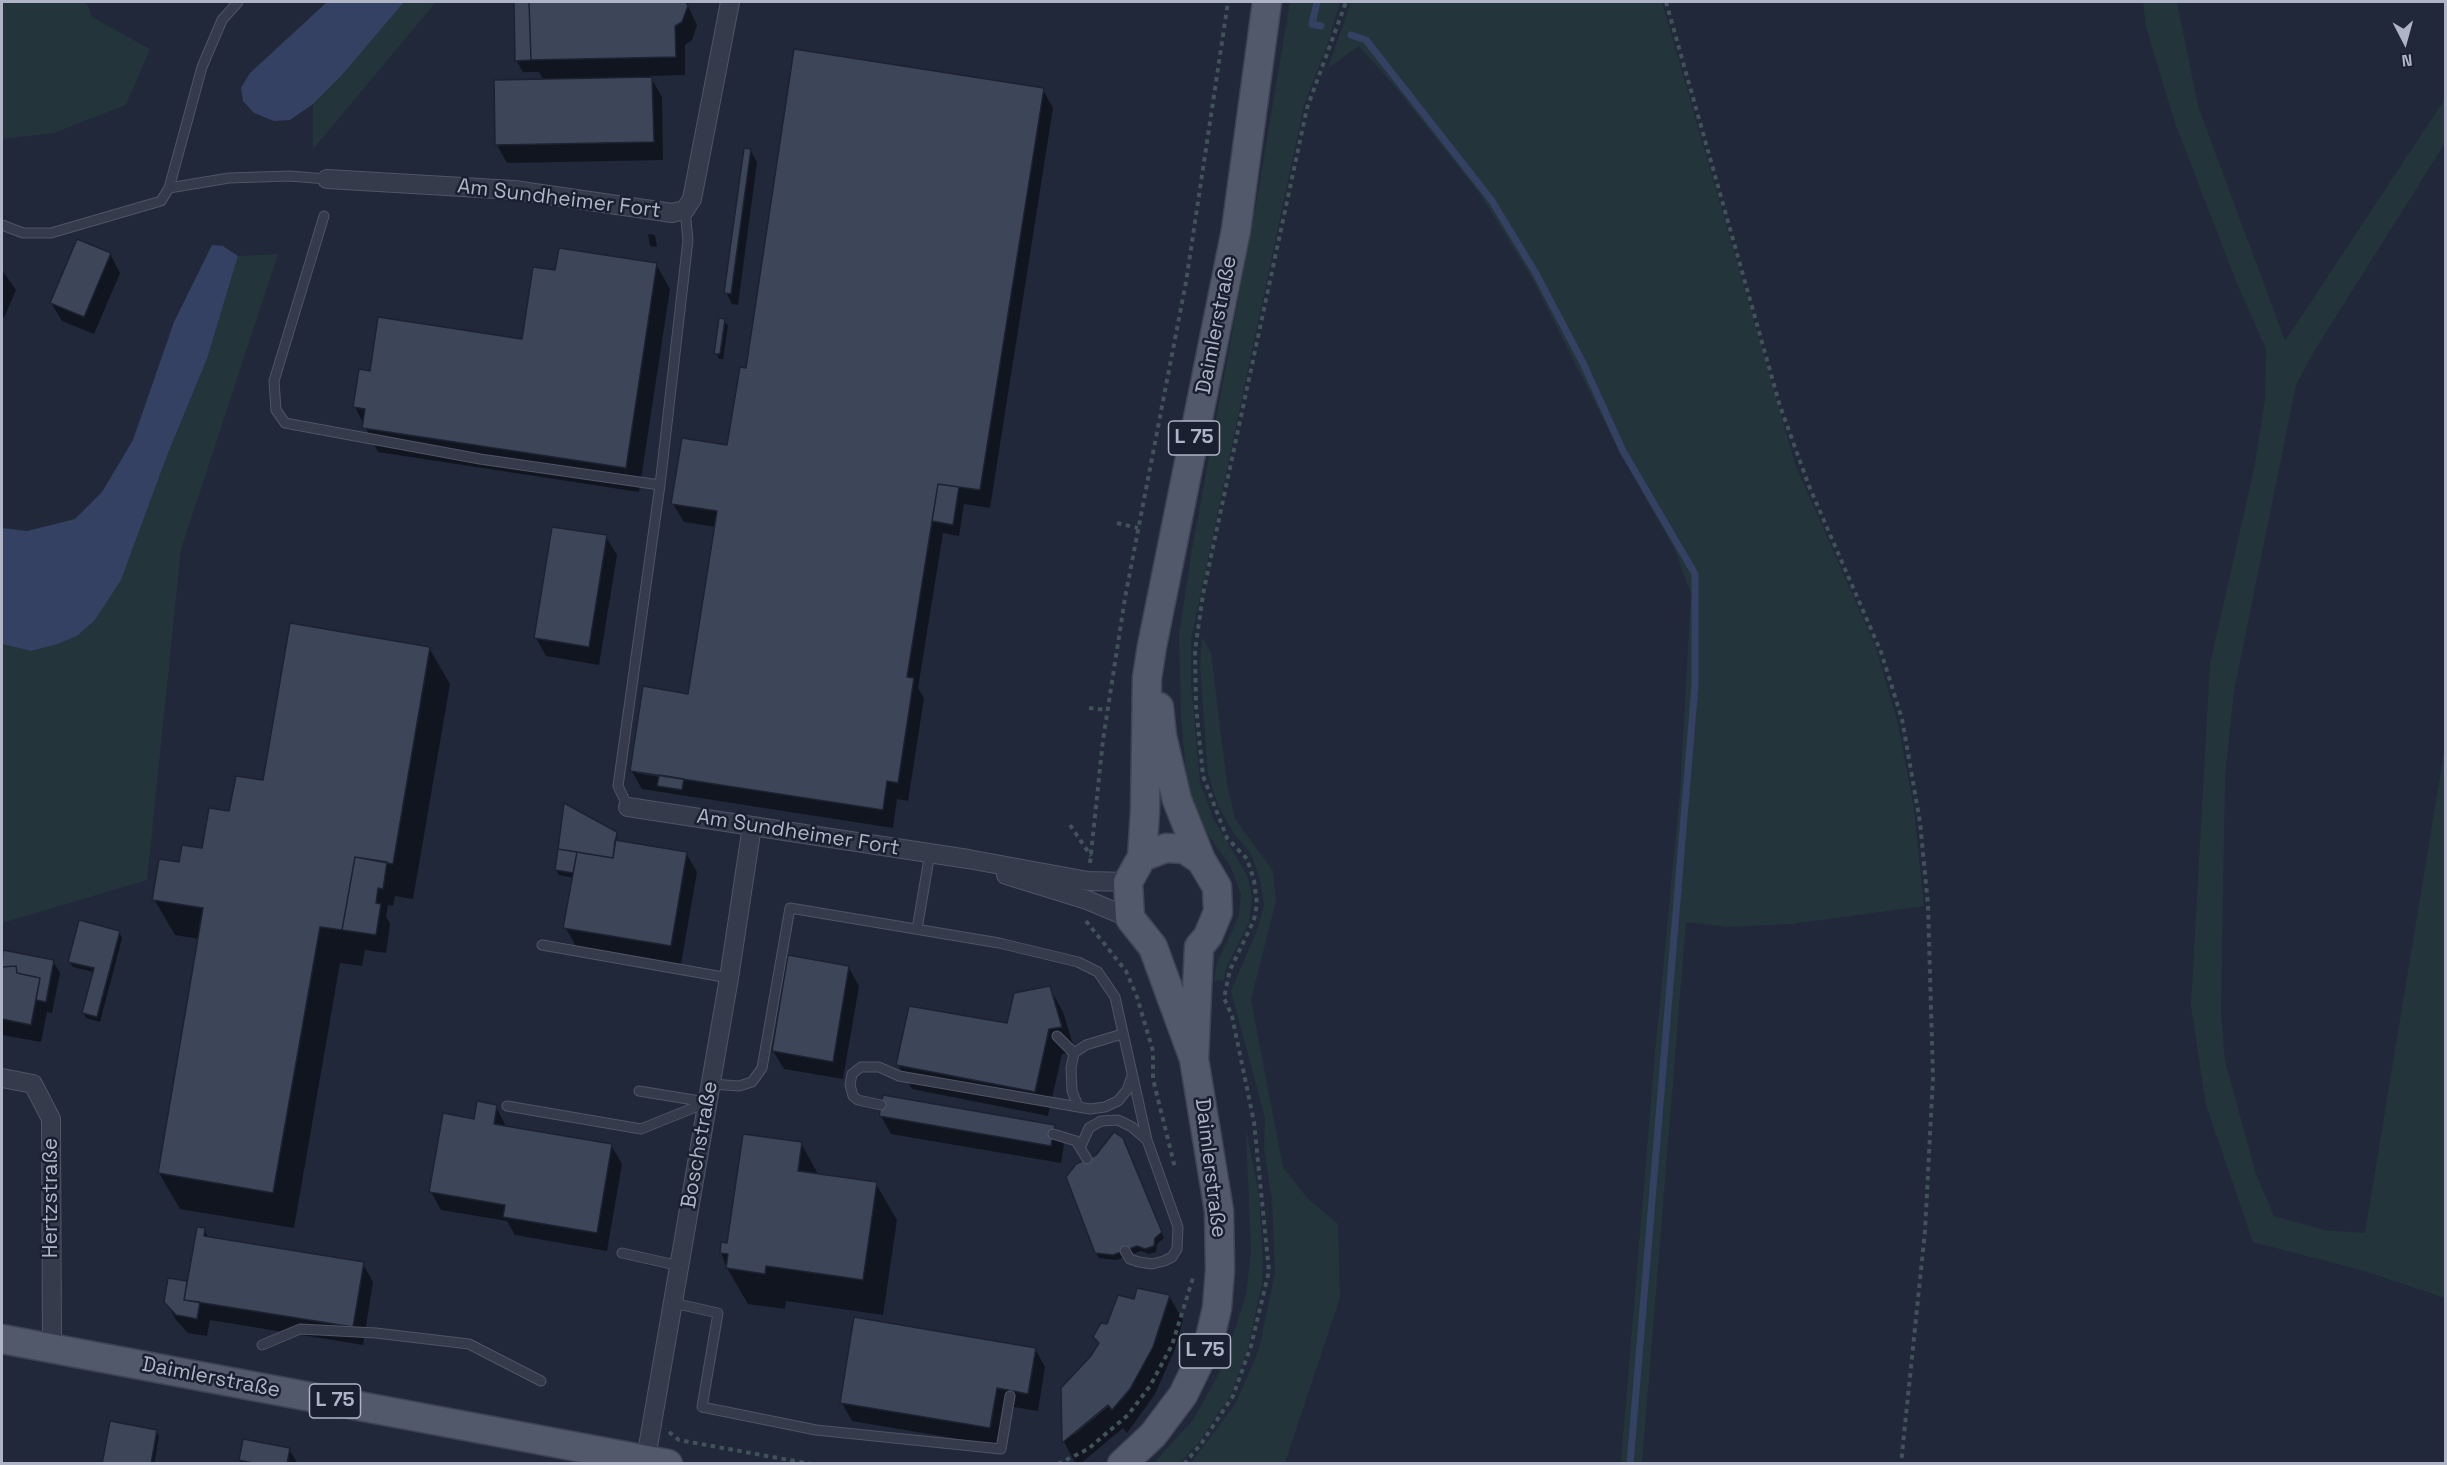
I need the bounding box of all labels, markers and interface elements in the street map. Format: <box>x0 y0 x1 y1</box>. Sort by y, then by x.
north arrow <box>2375 12 2435 72</box>
text: N <box>2401 49 2413 71</box>
street label: Am Sundheimer Fort <box>456 174 662 224</box>
street label: Daimlerstraße <box>1191 254 1243 396</box>
road number: L 75 <box>1168 421 1220 455</box>
street label: Am Sundheimer Fort <box>695 805 901 861</box>
street label: Boschstraße <box>676 1079 724 1211</box>
street label: Daimlerstraße <box>1189 1097 1231 1239</box>
street label: Hertzstraße <box>38 1138 64 1258</box>
road number: L 75 <box>1180 1334 1230 1368</box>
street label: Daimlerstraße <box>140 1352 282 1404</box>
road number: L 75 <box>310 1384 360 1418</box>

